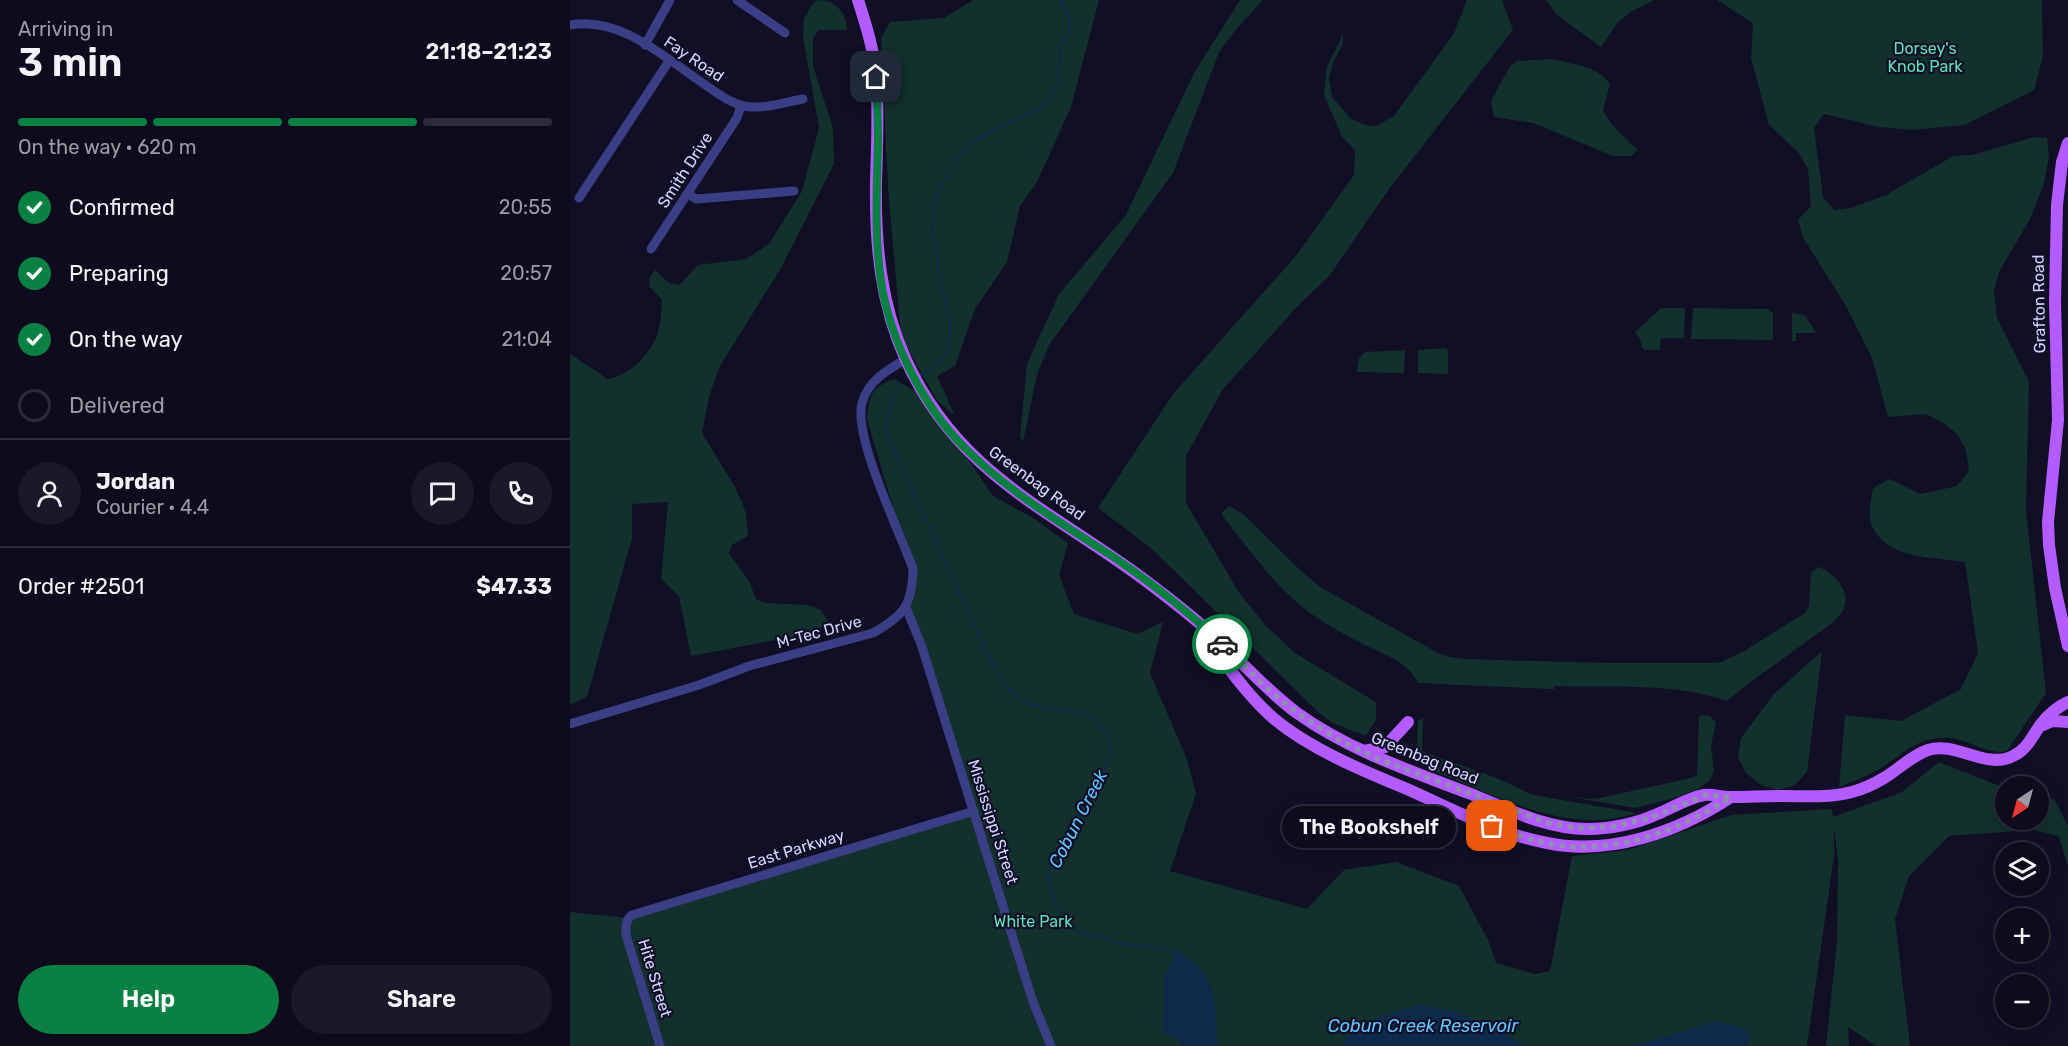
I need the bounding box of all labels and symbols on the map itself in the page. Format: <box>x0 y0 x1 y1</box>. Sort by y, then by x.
street label: Fay Road <box>661 32 727 86</box>
park label: Dorsey's Knob Park <box>1887 39 1963 76</box>
pin <box>850 51 901 102</box>
street label: Smith Drive <box>653 129 717 211</box>
street label: Grafton Road <box>2029 254 2049 354</box>
street label: Greenbag Road <box>985 442 1089 524</box>
street label: M-Tec Drive <box>774 612 864 652</box>
courier <box>1192 614 1252 674</box>
street label: Greenbag Road <box>1369 728 1481 788</box>
street label: Mississippi Street <box>964 757 1022 887</box>
water label: Cobun Creek <box>1044 766 1112 872</box>
north arrow <box>1995 776 2049 830</box>
pin <box>1466 800 1517 851</box>
callout: The Bookshelf <box>1282 805 1456 847</box>
street label: East Parkway <box>745 825 847 873</box>
park label: White Park <box>994 912 1073 931</box>
street label: Hite Street <box>634 937 676 1019</box>
water label: Cobun Creek Reservoir <box>1328 1015 1519 1037</box>

